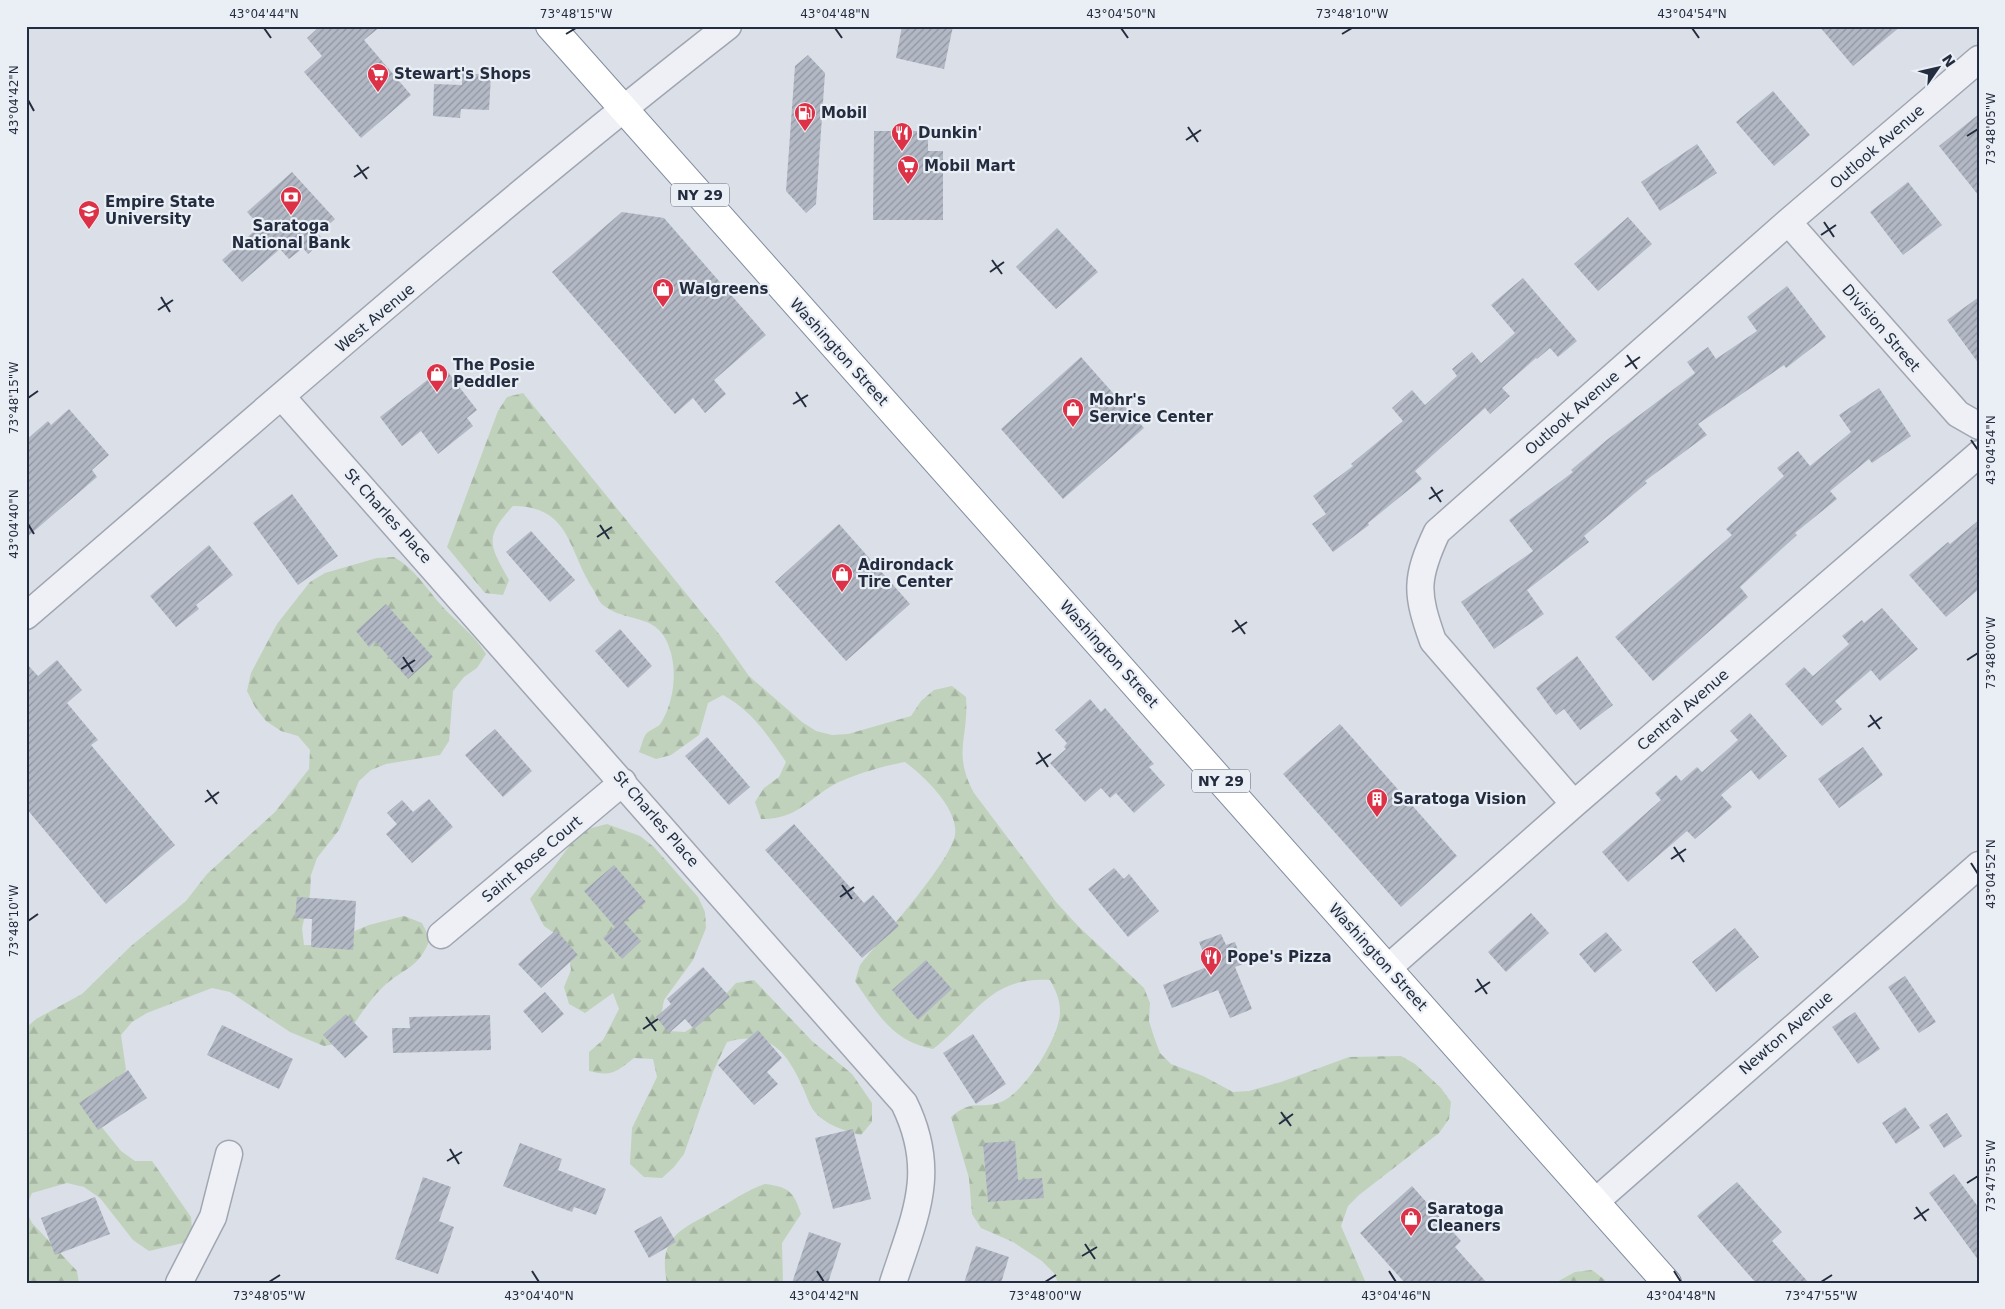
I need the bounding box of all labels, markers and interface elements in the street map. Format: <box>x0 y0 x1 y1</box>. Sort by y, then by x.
text: 43°04'44"N <box>229 7 299 21</box>
text: 73°48'15"W <box>540 7 612 21</box>
text: 43°04'48"N <box>800 7 870 21</box>
text: 43°04'50"N <box>1086 7 1156 21</box>
text: 73°48'10"W <box>1316 7 1388 21</box>
text: 43°04'54"N <box>1657 7 1727 21</box>
north arrow <box>1912 42 1962 92</box>
text: N <box>1939 51 1959 70</box>
supermarket icon: Stewart's Shops <box>366 62 390 93</box>
text: 43°04'42"N <box>7 65 21 135</box>
place label: Stewart's Shops <box>394 65 531 83</box>
text: 73°48'05"W <box>1984 93 1998 165</box>
fuel station icon: Mobil <box>793 101 817 132</box>
street label: Outlook Avenue <box>1826 101 1928 193</box>
place label: Mobil <box>821 104 867 122</box>
restaurant icon: Dunkin' <box>890 121 914 152</box>
place label: Dunkin' <box>918 124 982 142</box>
supermarket icon: Mobil Mart <box>896 154 920 185</box>
place label: Mobil Mart <box>924 157 1015 175</box>
road number: NY 29 <box>671 184 729 206</box>
bank icon: Saratoga National Bank <box>279 185 303 216</box>
place label: Empire State University <box>105 193 215 228</box>
school or university icon: Empire State University <box>77 199 101 230</box>
place label: Saratoga National Bank <box>232 217 351 252</box>
shop icon: Walgreens <box>651 277 675 308</box>
street label: West Avenue <box>332 280 418 356</box>
place label: Walgreens <box>679 280 768 298</box>
street label: Division Street <box>1838 281 1924 375</box>
street label: Washington Street <box>786 295 892 410</box>
place label: The Posie Peddler <box>453 356 535 391</box>
text: 73°48'15"W <box>7 362 21 434</box>
shop icon: The Posie Peddler <box>425 362 449 393</box>
street label: Outlook Avenue <box>1521 367 1623 459</box>
place label: Mohr's Service Center <box>1089 391 1214 426</box>
shop icon: Mohr's Service Center <box>1061 397 1085 428</box>
text: 43°04'54"N <box>1984 415 1998 485</box>
street label: St Charles Place <box>341 465 435 567</box>
text: 43°04'40"N <box>7 489 21 559</box>
place label: Adirondack Tire Center <box>858 556 955 591</box>
shop icon: Adirondack Tire Center <box>830 562 854 593</box>
street label: Washington Street <box>1056 597 1162 712</box>
text: 73°48'00"W <box>1984 617 1998 689</box>
street label: Central Avenue <box>1634 665 1732 755</box>
street label: St Charles Place <box>609 767 703 871</box>
road number: NY 29 <box>1192 769 1250 792</box>
building icon: Saratoga Vision <box>1365 787 1389 818</box>
place label: Saratoga Vision <box>1393 790 1527 808</box>
street label: Saint Rose Court <box>478 812 586 906</box>
text: 43°04'52"N <box>1984 839 1998 909</box>
text: 73°48'10"W <box>7 885 21 957</box>
street label: Washington Street <box>1325 900 1431 1015</box>
restaurant icon: Pope's Pizza <box>1199 945 1223 976</box>
place label: Pope's Pizza <box>1227 948 1332 966</box>
street label: Newton Avenue <box>1736 988 1836 1078</box>
text: 73°47'55"W <box>1984 1140 1998 1212</box>
place label: Saratoga Cleaners <box>1427 1200 1504 1235</box>
shop icon: Saratoga Cleaners <box>1399 1206 1423 1237</box>
text: 73°48'05"W <box>233 1289 305 1303</box>
text: 43°04'40"N <box>504 1289 574 1303</box>
text: 43°04'42"N <box>789 1289 859 1303</box>
text: 73°48'00"W <box>1009 1289 1081 1303</box>
text: 43°04'46"N <box>1361 1289 1431 1303</box>
text: 43°04'48"N <box>1646 1289 1716 1303</box>
text: 73°47'55"W <box>1785 1289 1857 1303</box>

